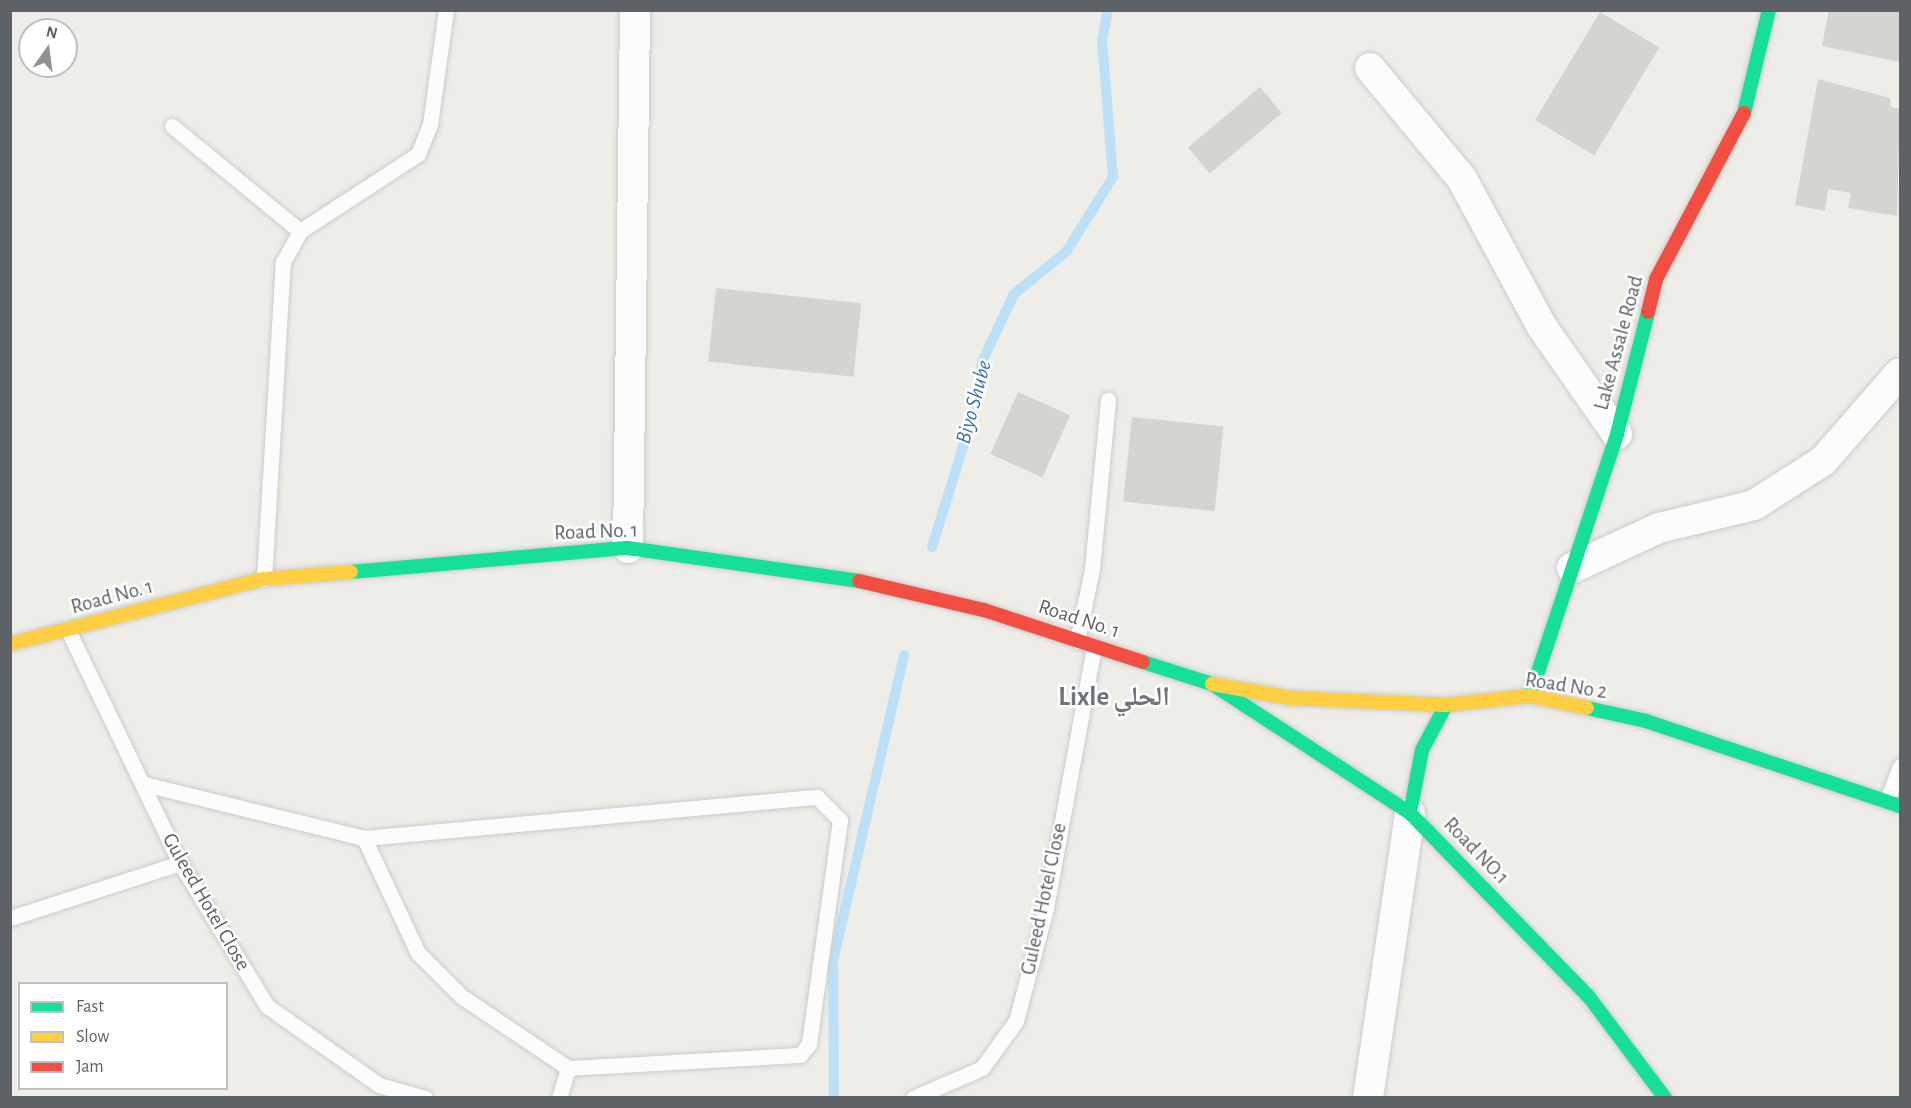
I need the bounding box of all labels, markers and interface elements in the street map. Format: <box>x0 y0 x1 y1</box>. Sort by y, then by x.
north arrow <box>18 18 78 78</box>
text: N <box>45 23 59 42</box>
street label: Lake Assale Road <box>1589 273 1649 413</box>
water label: Biyo Shube <box>950 357 998 447</box>
street label: Road No. 1 <box>554 518 638 546</box>
street label: Road No. 1 <box>68 574 156 620</box>
street label: Road No. 1 <box>1035 594 1123 644</box>
street label: Road No 2 <box>1523 667 1609 705</box>
district label: Lixle الحلي <box>1058 681 1170 713</box>
street label: Road NO.1 <box>1438 812 1514 890</box>
street label: Guleed Hotel Close <box>1016 821 1072 977</box>
street label: Guleed Hotel Close <box>156 829 256 975</box>
legend <box>18 982 228 1090</box>
text: Fast <box>76 998 104 1016</box>
text: Slow <box>76 1028 109 1046</box>
text: Jam <box>76 1058 104 1076</box>

